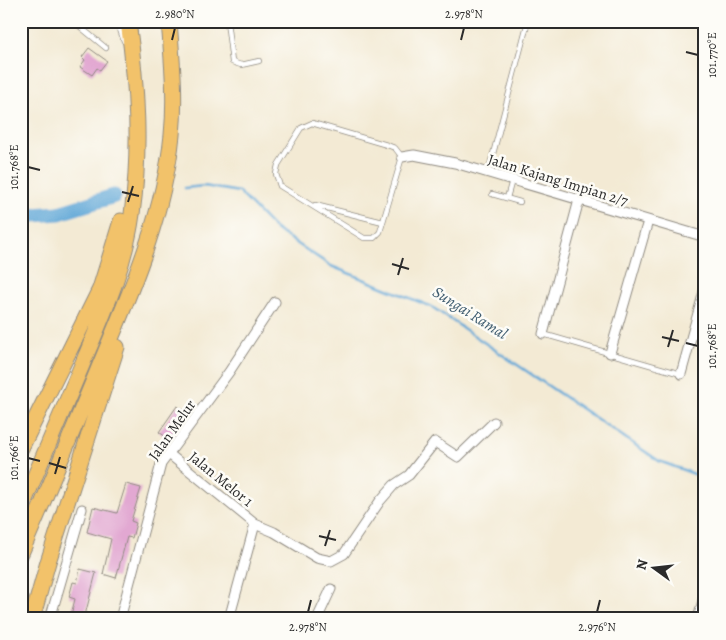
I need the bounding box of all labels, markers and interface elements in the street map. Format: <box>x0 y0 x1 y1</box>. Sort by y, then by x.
text: 2.980°N <box>155 6 195 22</box>
text: 2.978°N <box>445 6 483 22</box>
text: 101.770°E <box>704 32 720 78</box>
text: 101.768°E <box>6 144 22 190</box>
street label: Jalan Kajang Impian 2/7 <box>486 149 631 211</box>
water label: Sungai Ramal <box>428 281 512 345</box>
text: 101.768°E <box>704 323 720 369</box>
street label: Jalan Melur <box>144 395 200 464</box>
text: 101.766°E <box>6 435 22 481</box>
street label: Jalan Melor 1 <box>185 447 257 511</box>
north arrow <box>628 542 678 592</box>
text: N <box>631 557 652 572</box>
text: 2.978°N <box>289 619 327 635</box>
text: 2.976°N <box>578 619 616 635</box>

